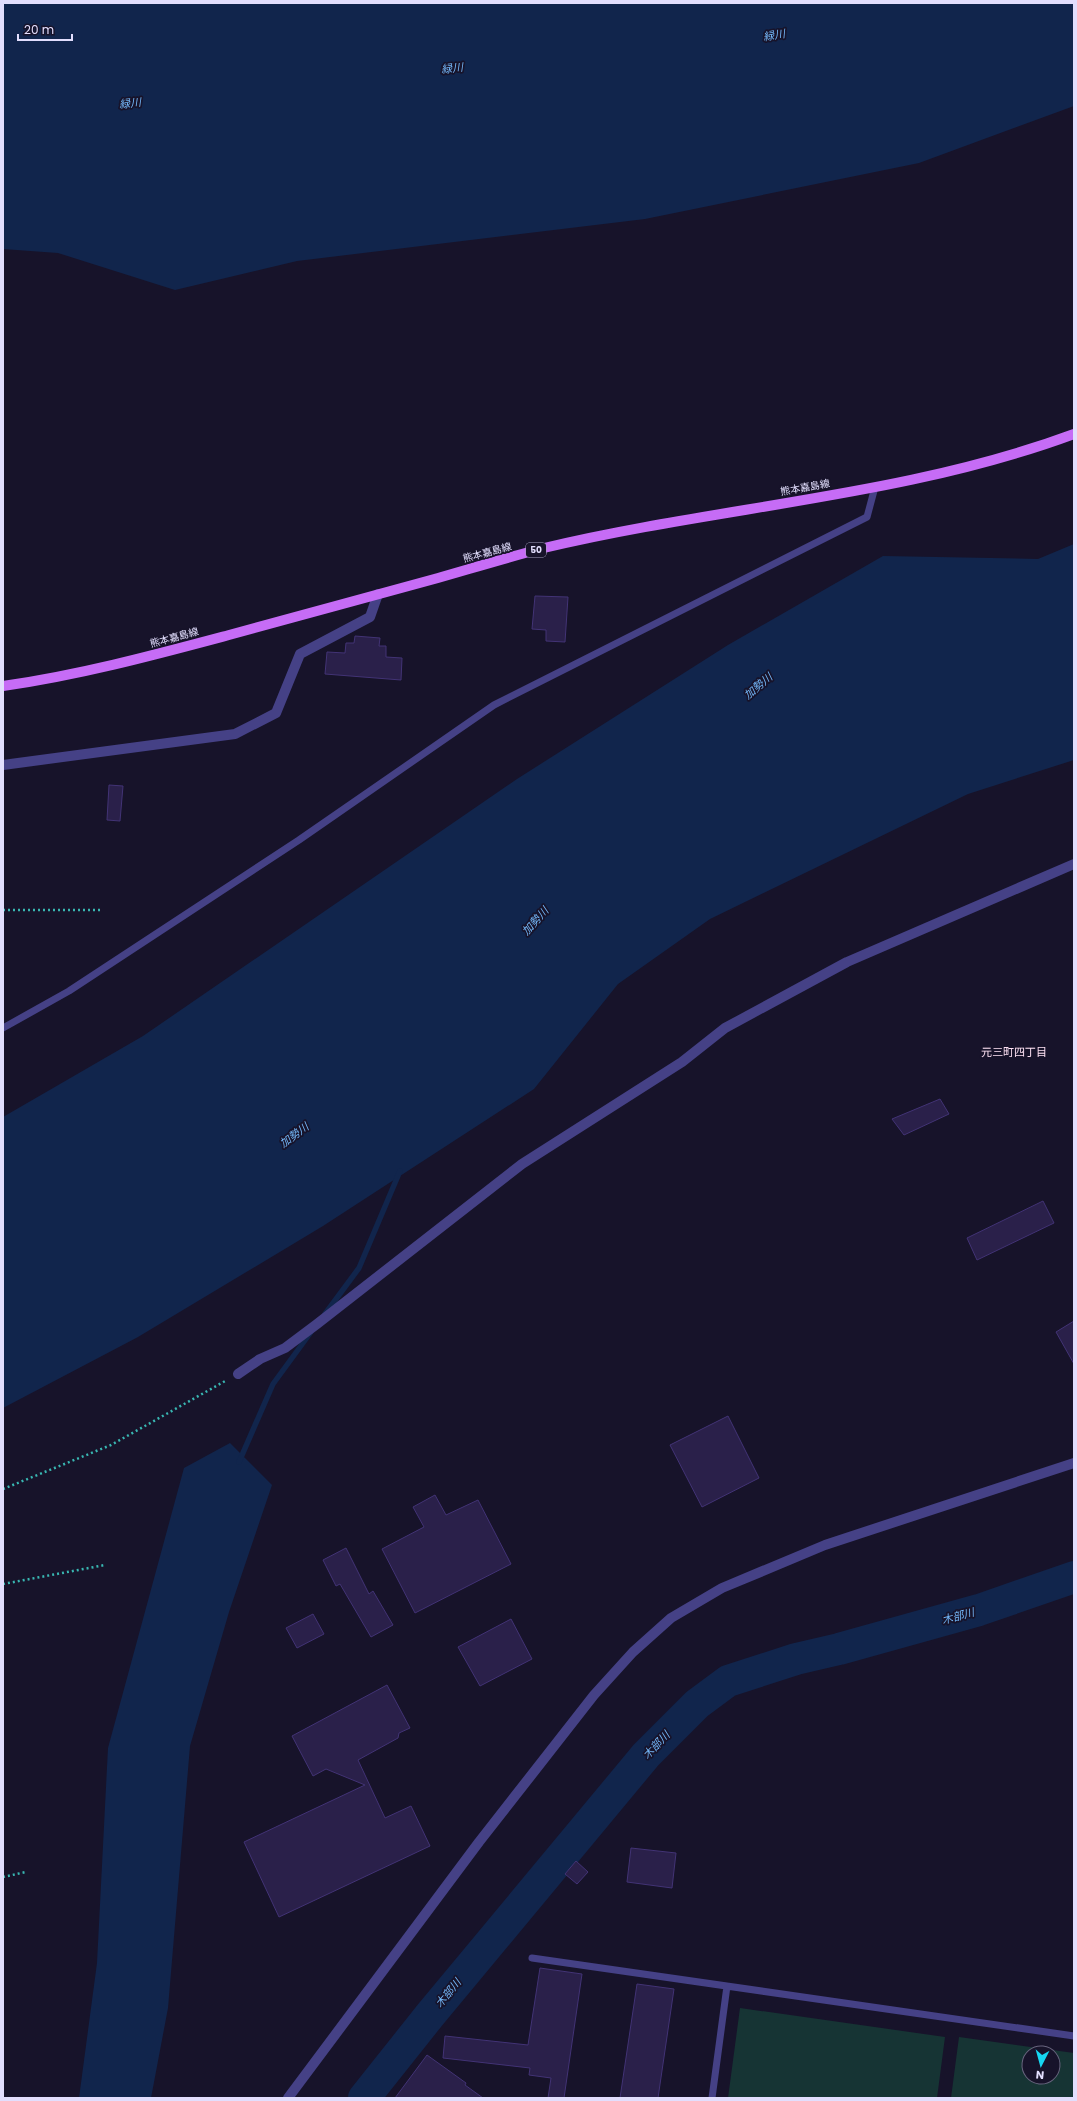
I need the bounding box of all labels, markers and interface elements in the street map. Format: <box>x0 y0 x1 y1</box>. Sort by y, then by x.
scale bar <box>18 16 72 42</box>
text: 20 m <box>24 21 54 38</box>
water label: 緑川 <box>762 25 787 45</box>
water label: 緑川 <box>440 59 465 77</box>
water label: 緑川 <box>118 94 143 112</box>
street label: 熊本嘉島線 <box>779 476 831 499</box>
street label: 熊本嘉島線 <box>461 539 513 566</box>
road number: 50 <box>526 543 546 557</box>
street label: 熊本嘉島線 <box>148 624 200 651</box>
water label: 加勢川 <box>740 669 777 703</box>
water label: 加勢川 <box>518 903 553 939</box>
district label: 元三町四丁目 <box>981 1044 1047 1060</box>
water label: 加勢川 <box>276 1118 313 1151</box>
water label: 木部川 <box>940 1604 977 1628</box>
water label: 木部川 <box>639 1727 674 1762</box>
water label: 木部川 <box>431 1974 465 2011</box>
north arrow <box>1021 2045 1061 2085</box>
text: N <box>1035 2067 1045 2083</box>

